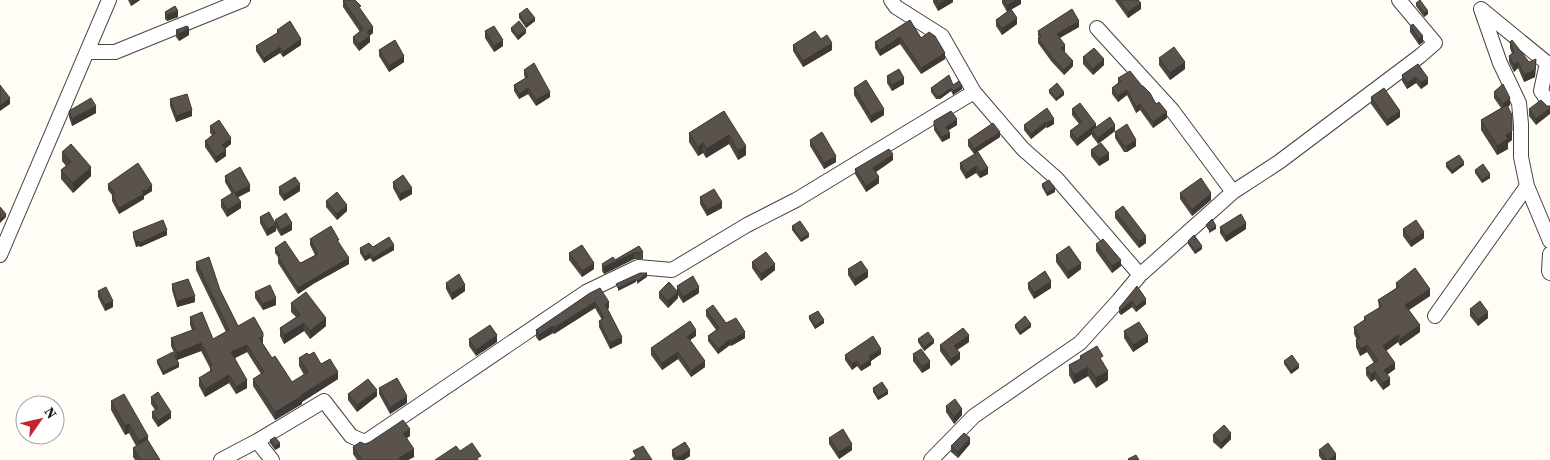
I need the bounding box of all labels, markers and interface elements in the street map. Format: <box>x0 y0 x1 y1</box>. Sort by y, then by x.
north arrow <box>15 395 65 445</box>
text: N <box>40 403 62 423</box>

